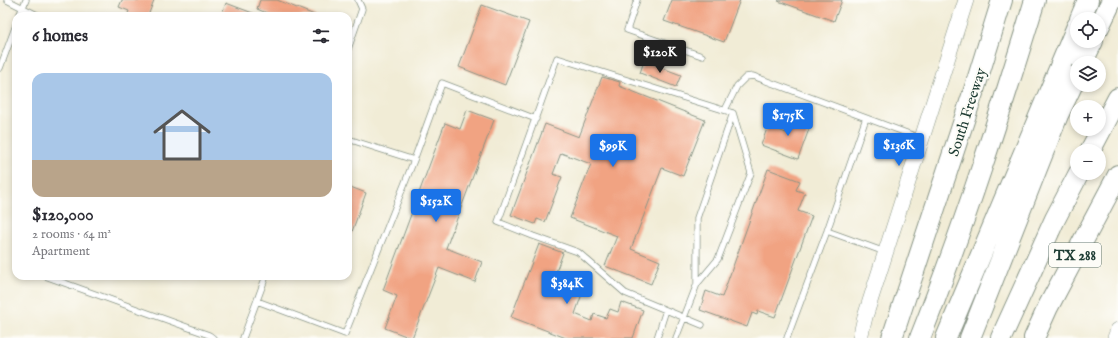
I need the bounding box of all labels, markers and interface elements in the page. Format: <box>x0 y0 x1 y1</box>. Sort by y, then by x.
map controls <box>1070 12 1106 180</box>
button: locate <box>1070 12 1106 48</box>
icon: filters <box>310 25 332 47</box>
text: 6 homes <box>32 26 88 47</box>
pin: $120K <box>632 40 688 74</box>
text: $120K <box>643 44 677 61</box>
button: layers <box>1070 56 1106 92</box>
street label: South Freeway <box>944 65 991 159</box>
icon: home <box>146 99 218 171</box>
button: + <box>1070 100 1106 136</box>
pin: $175K <box>760 103 816 137</box>
text: $175K <box>772 107 804 124</box>
pin: $136K <box>871 133 927 167</box>
pin: $99K <box>589 134 637 168</box>
text: $136K <box>883 137 915 154</box>
text: $99K <box>599 138 627 155</box>
button: − <box>1070 144 1106 180</box>
pin: $152K <box>408 189 464 223</box>
text: $152K <box>420 193 452 210</box>
text: $120,000 <box>32 205 94 226</box>
text: 2 rooms · 64 m² <box>32 226 111 243</box>
text: Apartment <box>32 243 90 260</box>
road number: TX 288 <box>1049 243 1101 267</box>
pin: $384K <box>539 271 595 305</box>
text: $384K <box>551 275 583 292</box>

